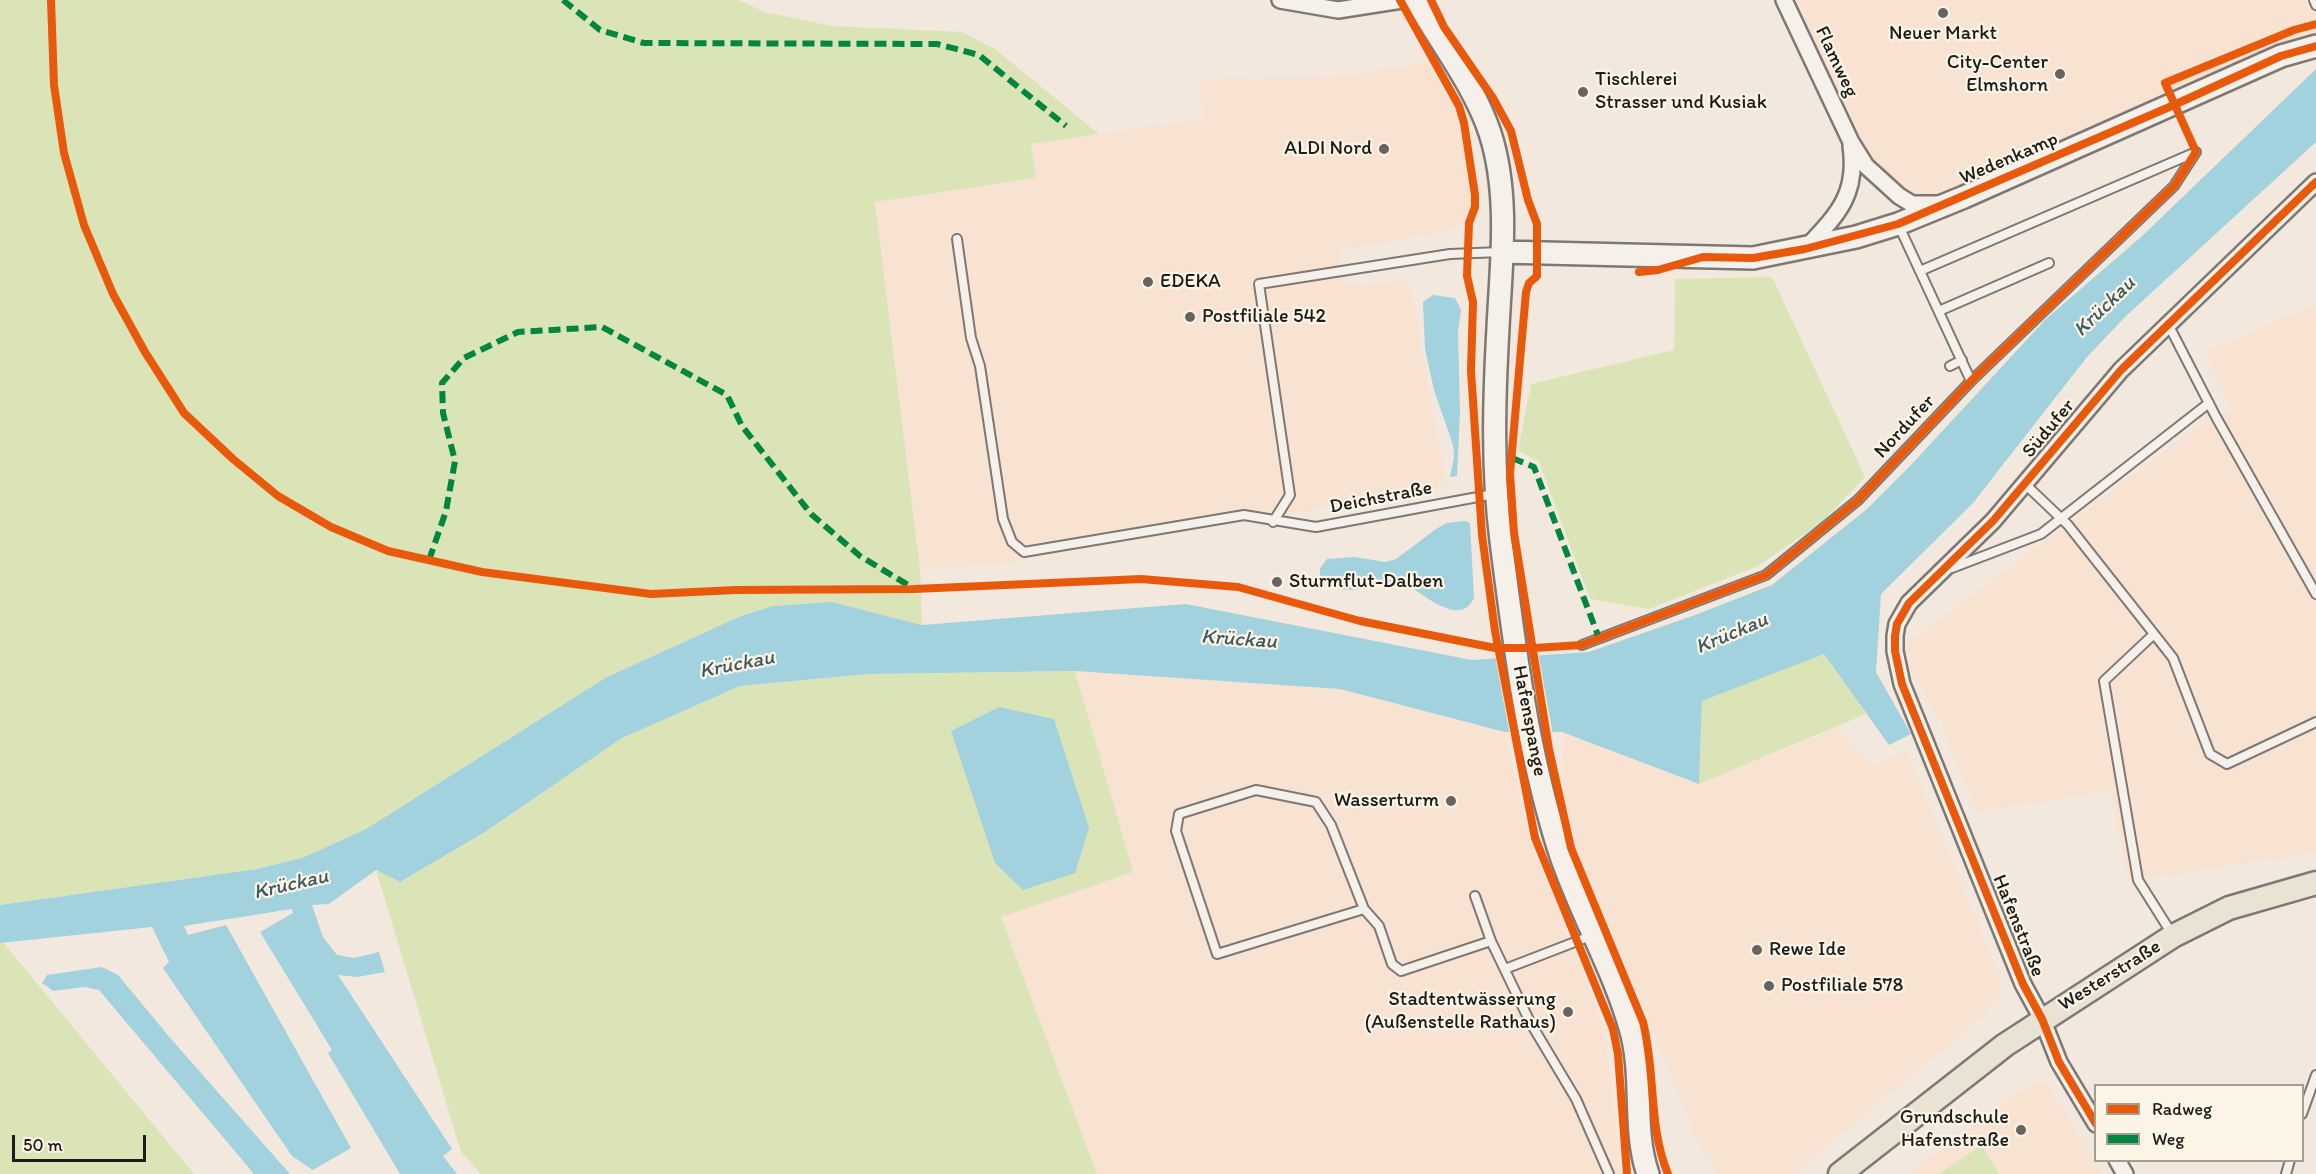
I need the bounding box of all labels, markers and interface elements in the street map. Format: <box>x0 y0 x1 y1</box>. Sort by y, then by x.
marker: Neuer Markt <box>1936 6 1950 20</box>
place label: Neuer Markt <box>1889 22 1997 46</box>
street label: Flamweg <box>1809 23 1863 101</box>
place label: City-Center Elmshorn <box>1947 51 2048 98</box>
marker: City-Center Elmshorn <box>2053 67 2067 81</box>
place label: Tischlerei Strasser und Kusiak <box>1595 68 1767 115</box>
marker: Tischlerei Strasser und Kusiak <box>1576 85 1590 99</box>
street label: Wedenkamp <box>1956 128 2062 190</box>
place label: ALDI Nord <box>1284 137 1372 161</box>
marker: ALDI Nord <box>1377 142 1391 156</box>
place label: EDEKA <box>1160 270 1221 294</box>
water label: Krückau <box>2069 272 2141 342</box>
marker: EDEKA <box>1141 275 1155 289</box>
place label: Postfiliale 542 <box>1202 305 1326 329</box>
marker: Postfiliale 542 <box>1183 310 1197 324</box>
street label: Nordufer <box>1869 390 1941 464</box>
street label: Südufer <box>2018 395 2080 463</box>
street label: Deichstraße <box>1328 476 1434 520</box>
place label: Sturmflut-Dalben <box>1289 570 1443 594</box>
marker: Sturmflut-Dalben <box>1270 575 1284 589</box>
water label: Krückau <box>1692 608 1772 660</box>
water label: Krückau <box>1200 625 1278 655</box>
water label: Krückau <box>697 645 777 685</box>
street label: Hafenspange <box>1507 664 1551 778</box>
place label: Wasserturm <box>1334 789 1439 813</box>
marker: Wasserturm <box>1444 794 1458 808</box>
water label: Krückau <box>251 864 331 906</box>
street label: Hafenstraße <box>1987 871 2049 981</box>
street label: Westerstraße <box>2054 935 2166 1017</box>
place label: Rewe Ide <box>1769 938 1846 962</box>
marker: Rewe Ide <box>1750 943 1764 957</box>
place label: Postfiliale 578 <box>1781 974 1903 998</box>
marker: Postfiliale 578 <box>1762 979 1776 993</box>
place label: Stadtentwässerung (Außenstelle Rathaus) <box>1365 988 1556 1035</box>
marker: Stadtentwässerung (Außenstelle Rathaus) <box>1561 1005 1575 1019</box>
legend <box>2094 1084 2304 1162</box>
text: Radweg <box>2152 1098 2212 1120</box>
place label: Grundschule Hafenstraße <box>1900 1106 2009 1153</box>
scale bar <box>15 1123 148 1161</box>
marker: Grundschule Hafenstraße <box>2014 1123 2028 1137</box>
text: Weg <box>2152 1128 2185 1150</box>
text: 50 m <box>23 1134 63 1156</box>

